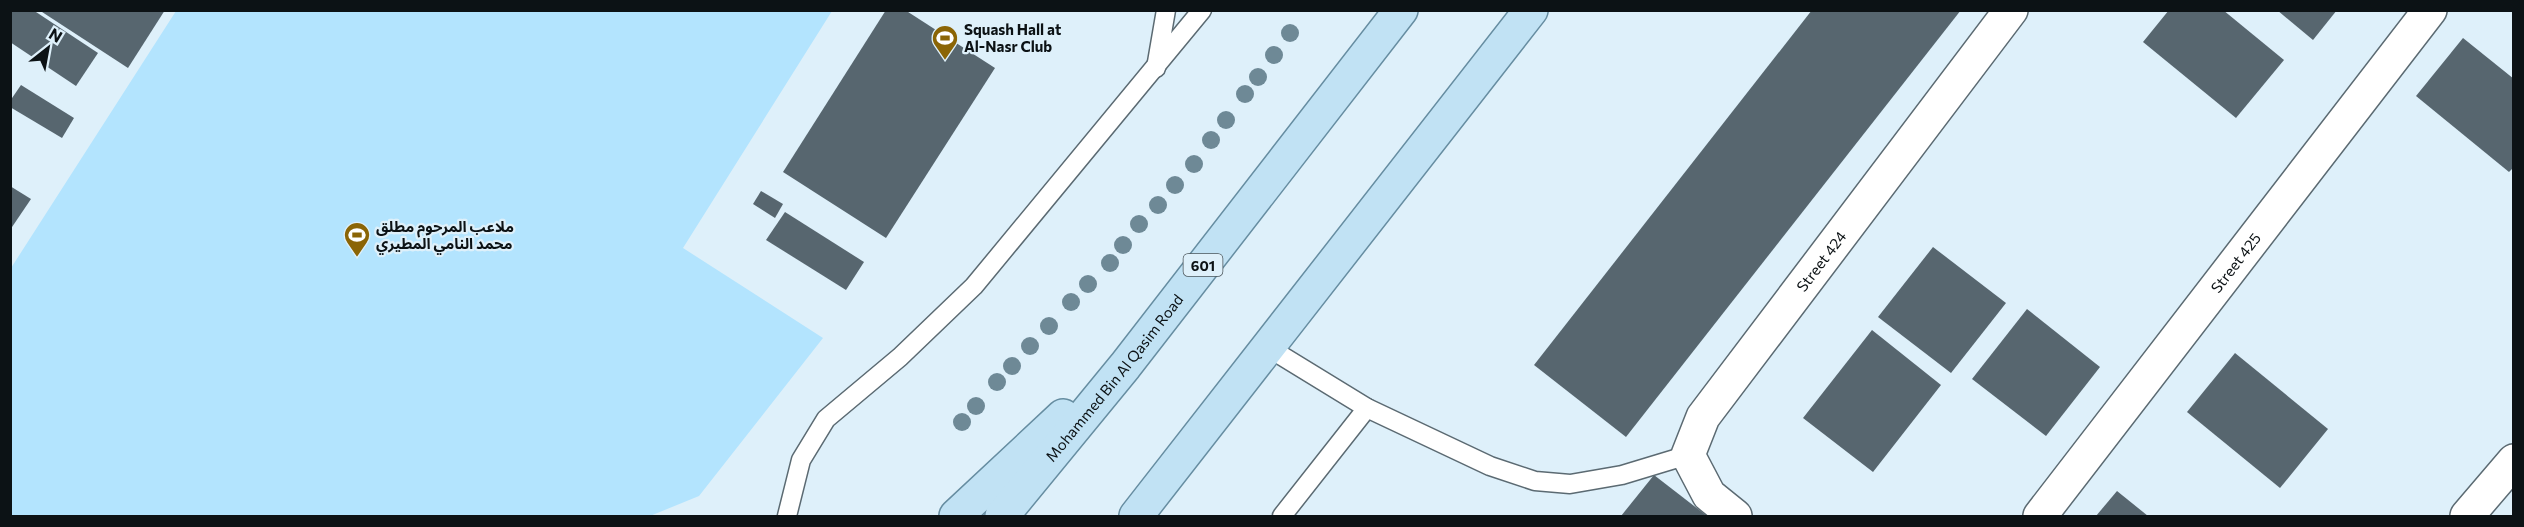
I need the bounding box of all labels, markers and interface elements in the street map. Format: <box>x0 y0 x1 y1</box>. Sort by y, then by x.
north arrow <box>18 18 78 78</box>
place label: Squash Hall at Al-Nasr Club <box>964 20 1061 55</box>
text: N <box>46 23 66 46</box>
sports icon: Squash Hall at Al-Nasr Club <box>930 23 960 61</box>
place label: ملاعب المرحوم مطلق محمد النامي المطيري <box>376 217 514 255</box>
sports icon: ملاعب المرحوم مطلق محمد النامي المطيري <box>342 220 372 258</box>
street label: Street 424 <box>1792 227 1850 295</box>
street label: Street 425 <box>2207 229 2264 296</box>
road number: 601 <box>1184 254 1222 276</box>
street label: Mohammed Bin Al Qasim Road <box>1042 290 1186 465</box>

